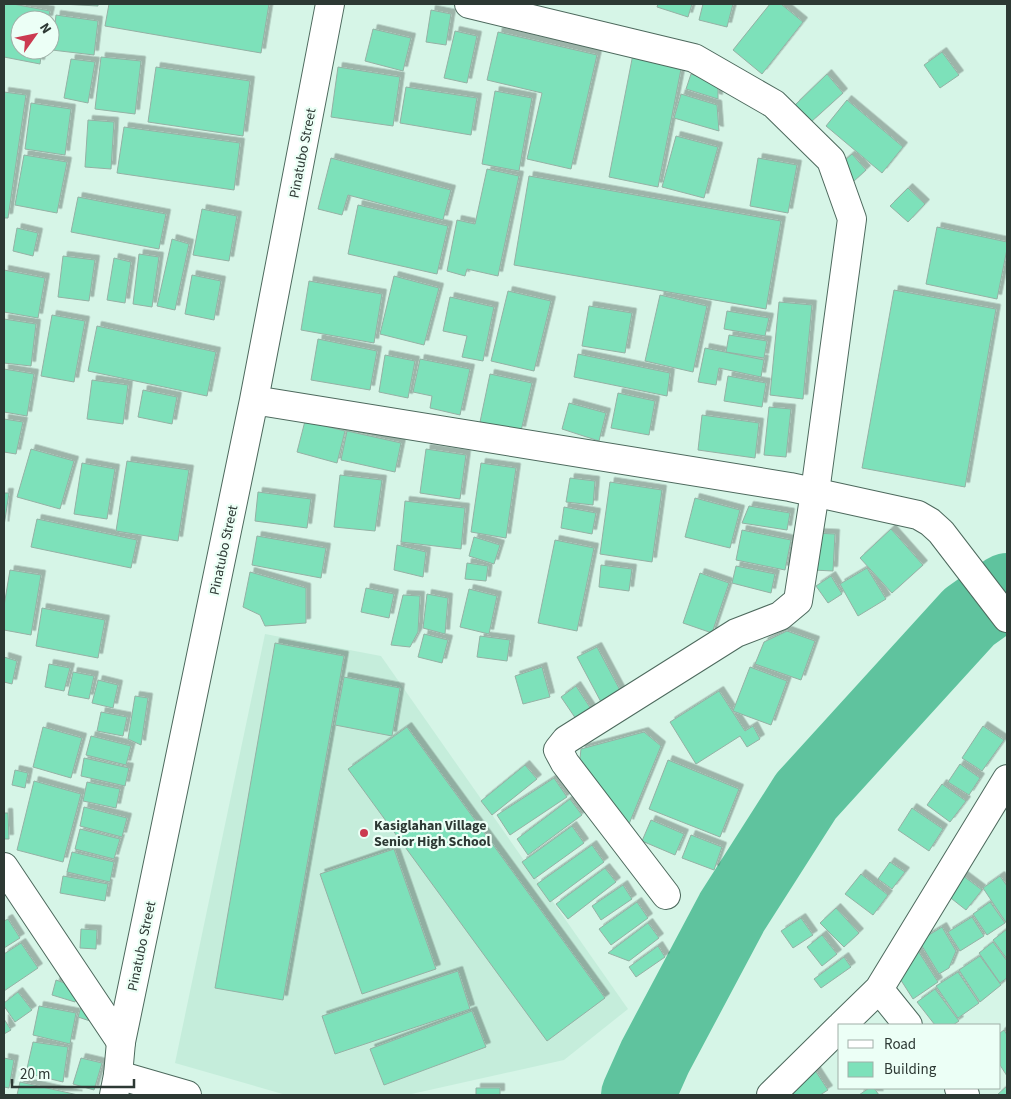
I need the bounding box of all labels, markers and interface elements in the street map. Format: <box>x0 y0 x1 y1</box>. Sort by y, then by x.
north arrow <box>10 10 60 60</box>
text: N <box>34 19 56 38</box>
street label: Pinatubo Street <box>284 106 322 200</box>
street label: Pinatubo Street <box>205 503 243 597</box>
place label: Kasiglahan Village Senior High School <box>374 816 491 852</box>
marker: Kasiglahan Village Senior High School <box>358 827 370 839</box>
street label: Pinatubo Street <box>123 899 161 993</box>
legend <box>838 1024 1001 1089</box>
text: Road <box>884 1034 916 1055</box>
scale bar <box>12 1056 135 1088</box>
text: Building <box>884 1059 937 1080</box>
text: 20 m <box>20 1064 50 1085</box>

